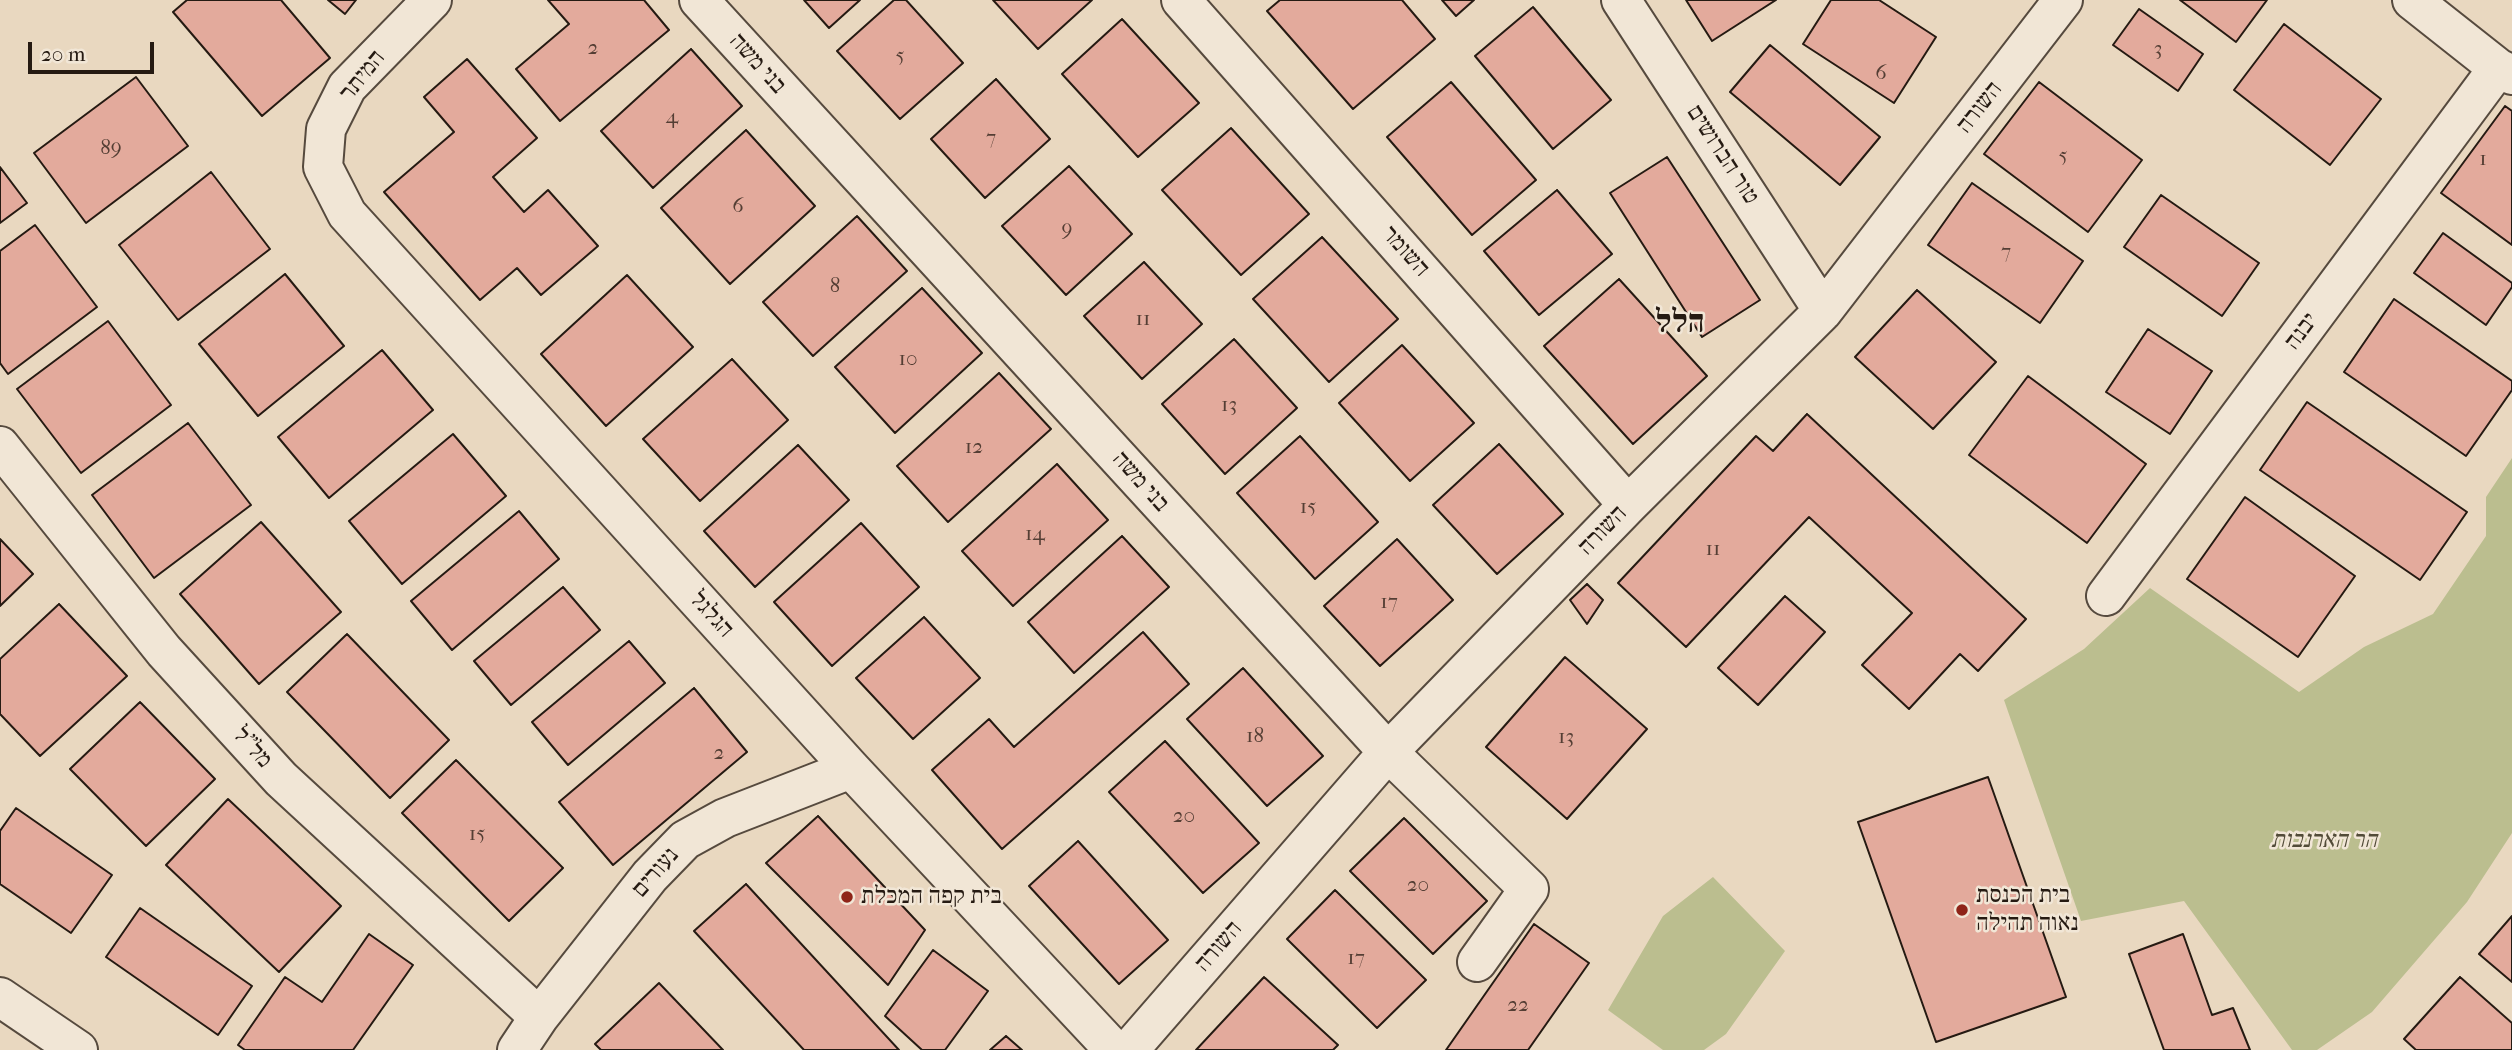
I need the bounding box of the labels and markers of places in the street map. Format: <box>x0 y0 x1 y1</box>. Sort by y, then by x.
place label: בית הכנסת נאוה תהילה <box>1976 882 2078 938</box>
place label: בית קפה המכלת <box>861 883 1002 911</box>
marker: בית קפה המכלת <box>839 889 855 905</box>
marker: בית הכנסת נאוה תהילה <box>1954 902 1970 918</box>

